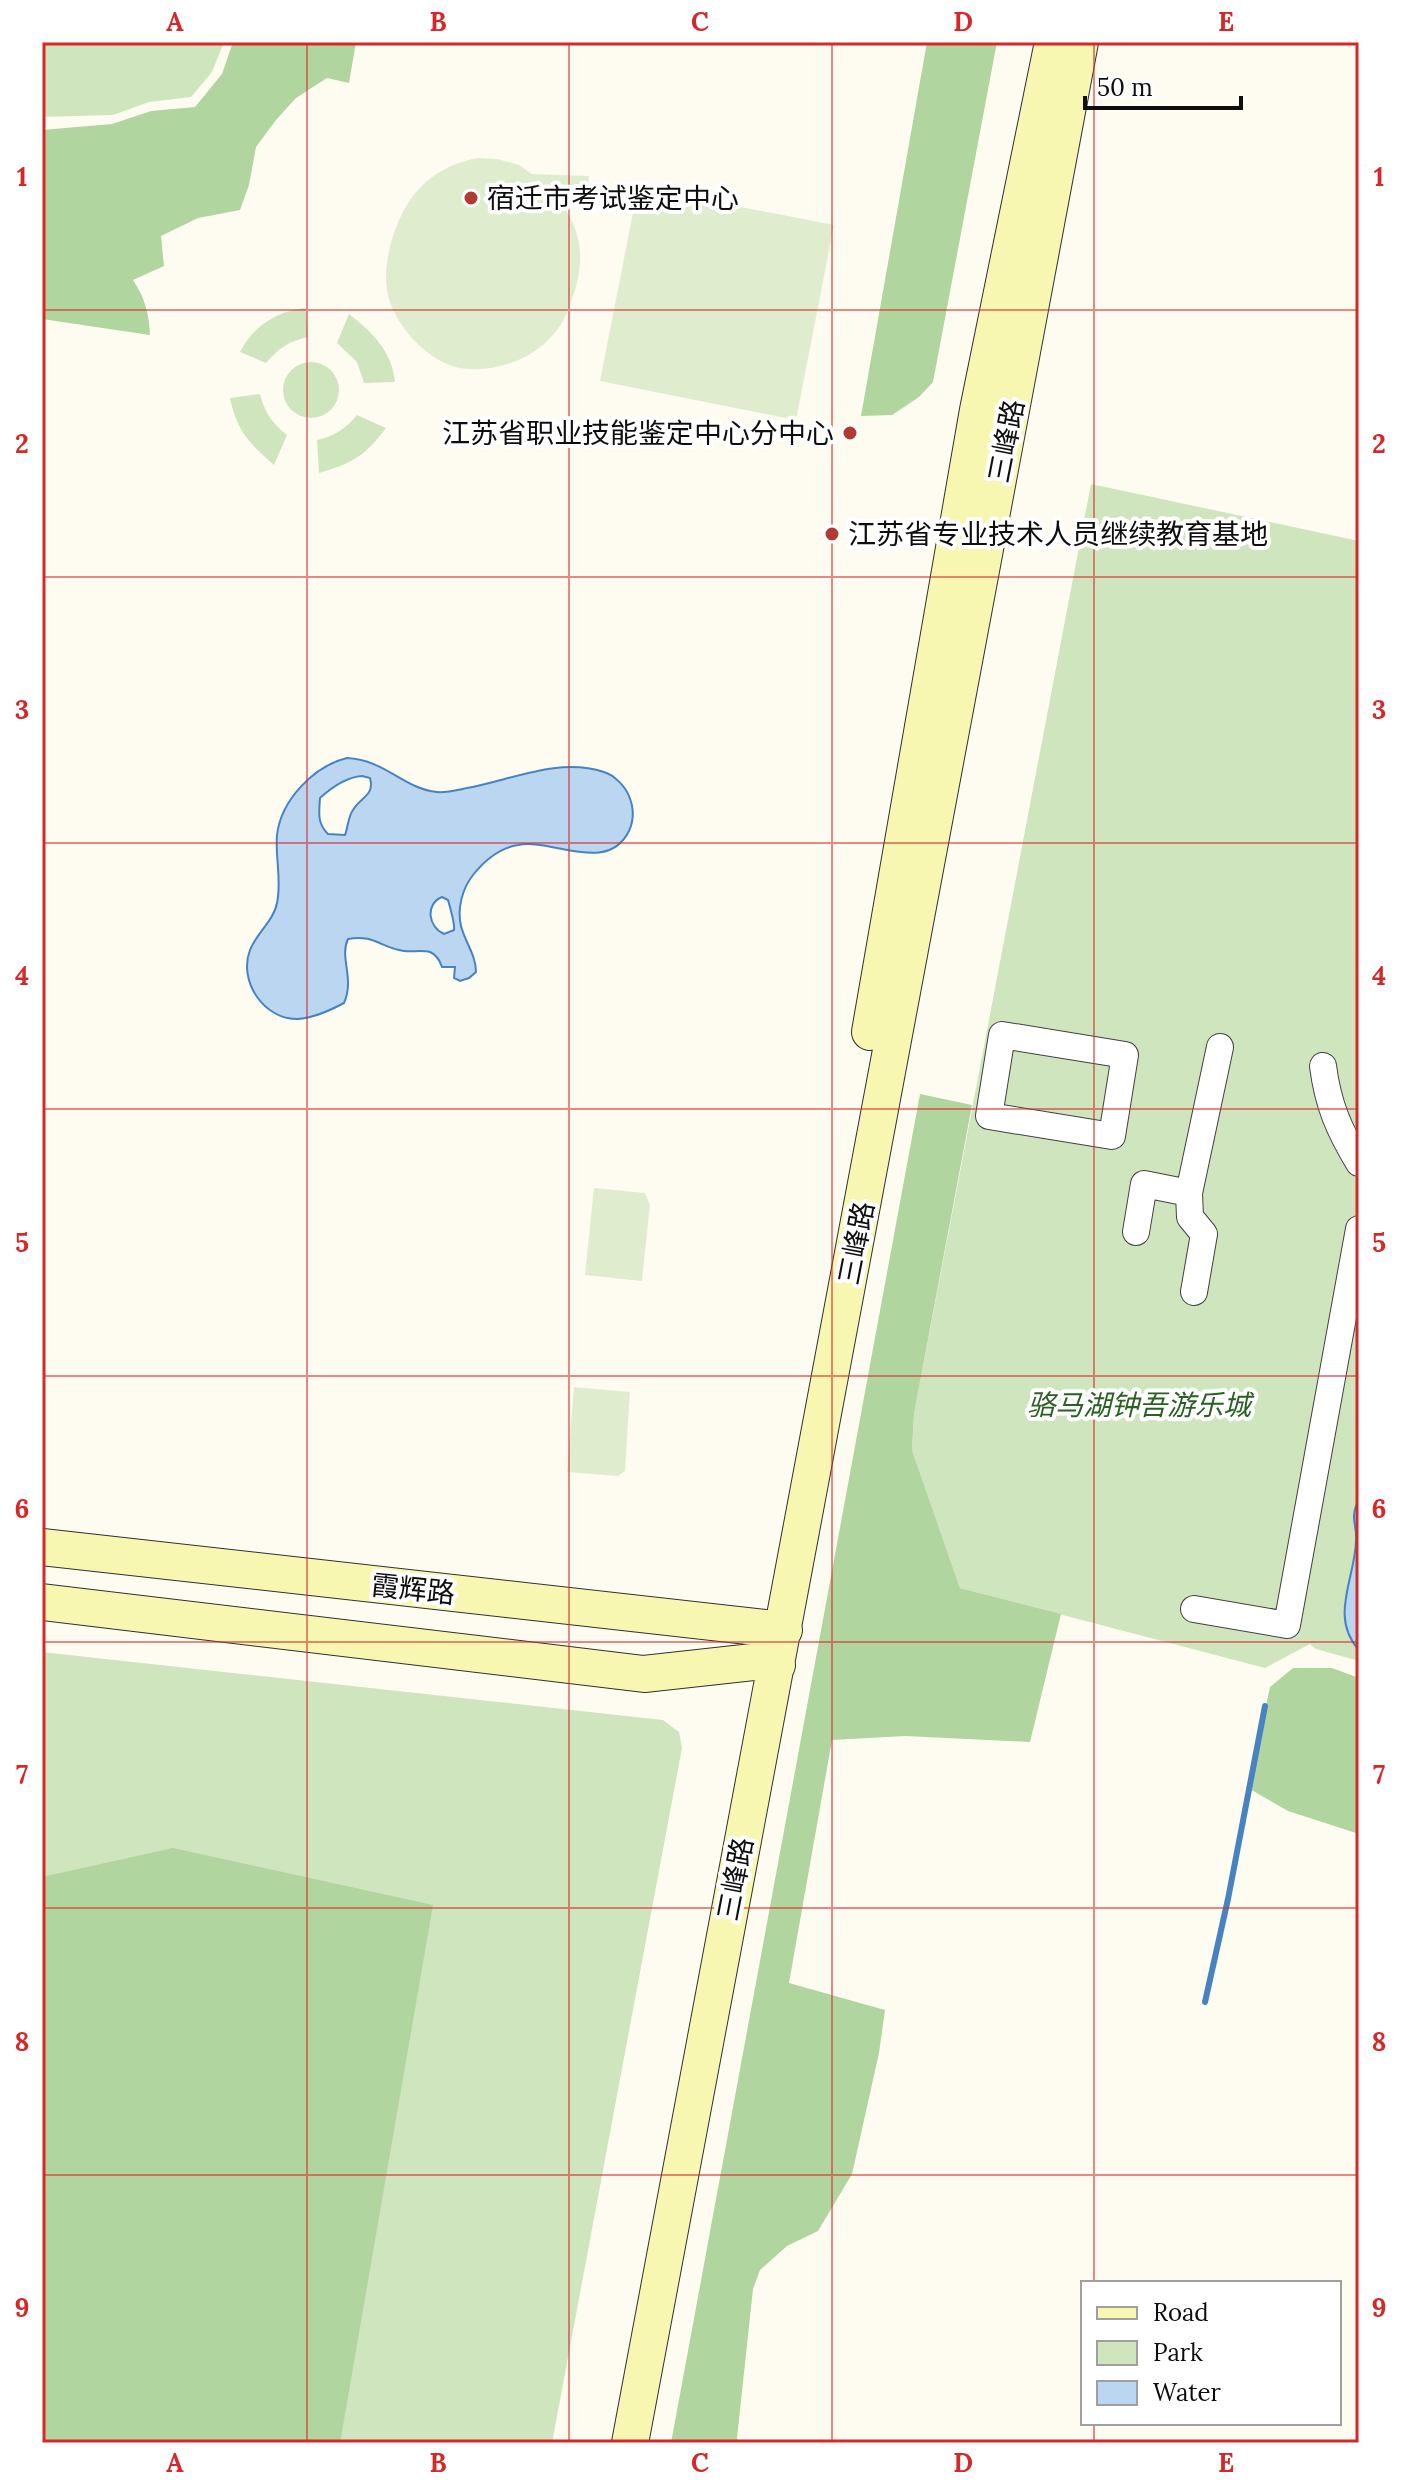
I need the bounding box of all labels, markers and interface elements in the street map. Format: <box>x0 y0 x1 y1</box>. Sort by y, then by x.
text: A <box>166 5 184 38</box>
text: B <box>429 5 447 38</box>
text: C <box>691 5 709 38</box>
text: D <box>953 5 973 38</box>
text: E <box>1218 5 1234 38</box>
scale bar <box>1085 60 1241 110</box>
text: 50 m <box>1097 72 1153 103</box>
text: 1 <box>17 160 27 193</box>
text: 1 <box>1374 160 1384 193</box>
place label: 宿迁市考试鉴定中心 <box>487 180 739 216</box>
marker: 宿迁市考试鉴定中心 <box>462 189 480 207</box>
street label: 三峰路 <box>980 396 1032 486</box>
place label: 江苏省职业技能鉴定中心分中心 <box>442 415 834 451</box>
marker: 江苏省职业技能鉴定中心分中心 <box>841 424 859 442</box>
text: 2 <box>15 427 29 460</box>
text: 2 <box>1372 427 1386 460</box>
place label: 江苏省专业技术人员继续教育基地 <box>848 516 1268 552</box>
marker: 江苏省专业技术人员继续教育基地 <box>823 525 841 543</box>
text: 3 <box>15 693 29 726</box>
text: 3 <box>1372 693 1386 726</box>
text: 4 <box>15 959 29 992</box>
text: 4 <box>1372 959 1386 992</box>
street label: 三峰路 <box>830 1198 882 1288</box>
text: 5 <box>15 1226 29 1259</box>
text: 5 <box>1372 1226 1386 1259</box>
park label: 骆马湖钟吾游乐城 <box>1027 1387 1255 1423</box>
text: 6 <box>15 1492 29 1525</box>
text: 6 <box>1372 1492 1386 1525</box>
street label: 霞辉路 <box>369 1567 457 1611</box>
text: 7 <box>16 1758 28 1791</box>
text: 7 <box>1373 1758 1385 1791</box>
street label: 三峰路 <box>709 1834 761 1924</box>
text: 8 <box>15 2025 29 2058</box>
text: 8 <box>1372 2025 1386 2058</box>
legend <box>1081 2281 1341 2425</box>
text: 9 <box>15 2291 29 2324</box>
text: 9 <box>1372 2291 1386 2324</box>
text: Road <box>1153 2297 1209 2328</box>
text: Park <box>1153 2337 1203 2368</box>
text: Water <box>1153 2377 1221 2408</box>
text: A <box>166 2446 184 2479</box>
text: B <box>429 2446 447 2479</box>
text: C <box>691 2446 709 2479</box>
text: D <box>953 2446 973 2479</box>
text: E <box>1218 2446 1234 2479</box>

